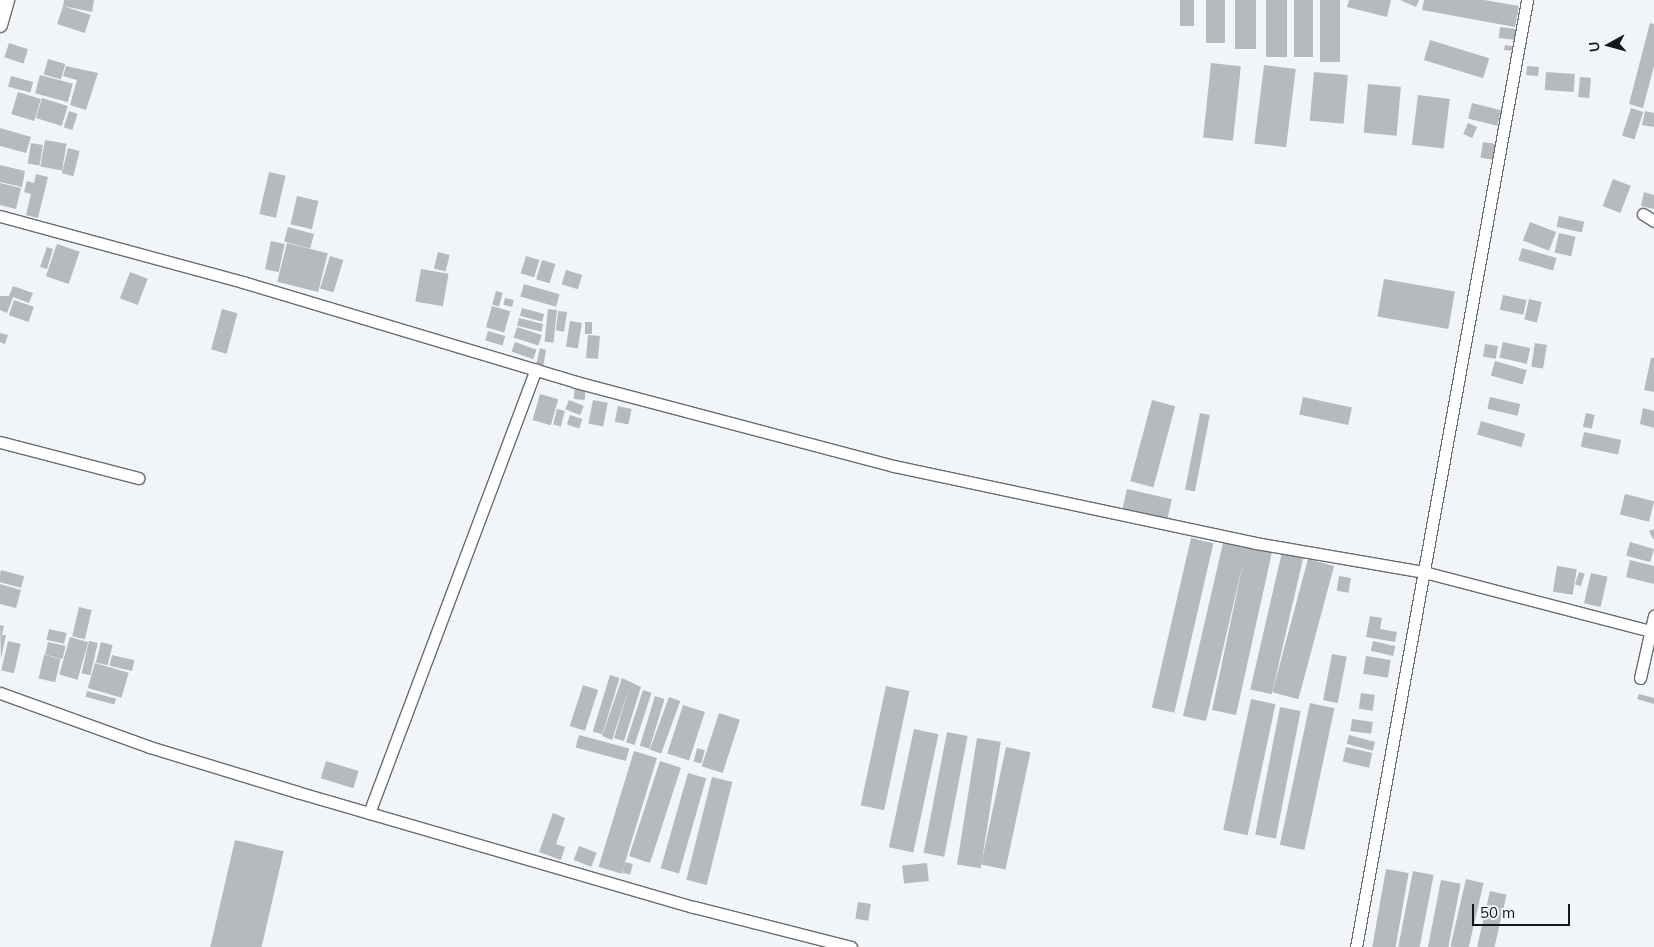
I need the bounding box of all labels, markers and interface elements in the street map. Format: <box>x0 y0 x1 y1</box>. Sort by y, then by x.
north arrow <box>1584 20 1634 70</box>
text: U <box>1585 41 1604 53</box>
scale bar <box>1474 894 1572 926</box>
text: 50 m <box>1480 903 1515 922</box>

